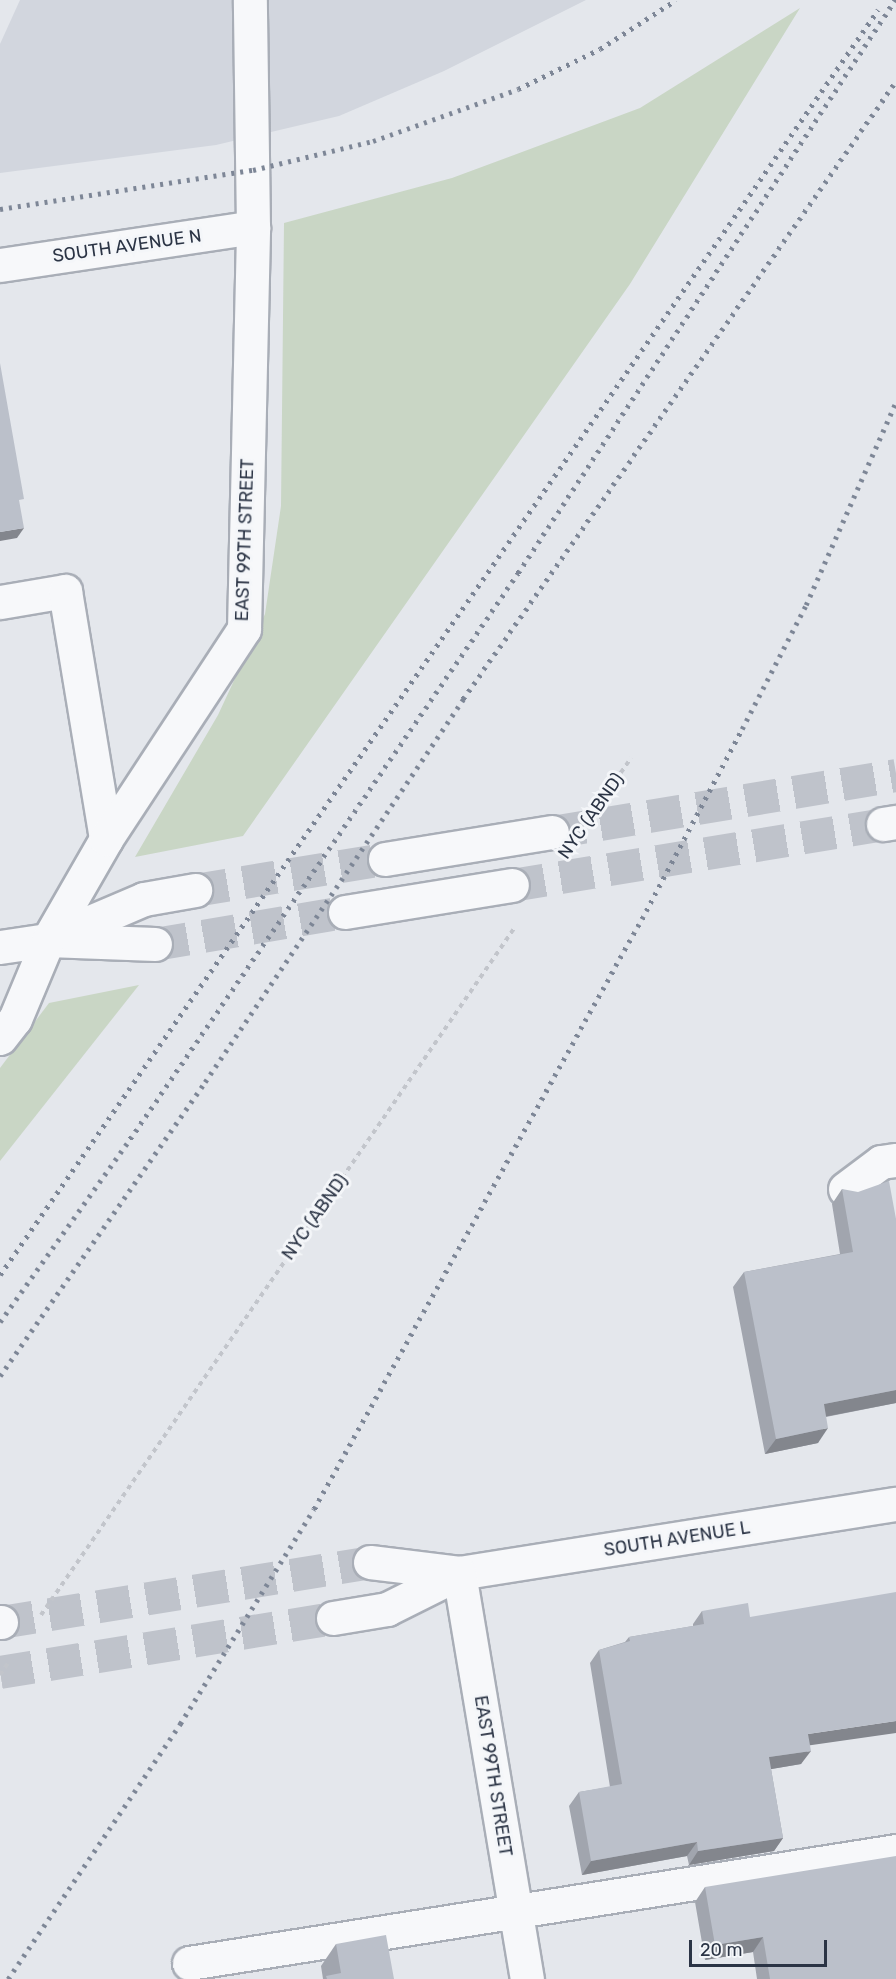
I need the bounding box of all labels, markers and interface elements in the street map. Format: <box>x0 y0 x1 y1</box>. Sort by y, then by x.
street label: SOUTH AVENUE N <box>51 225 203 267</box>
street label: EAST 99TH STREET <box>231 458 259 622</box>
street label: NYC (ABND) <box>553 769 629 863</box>
street label: NYC (ABND) <box>277 1170 353 1264</box>
street label: SOUTH AVENUE L <box>602 1517 752 1561</box>
street label: EAST 99TH STREET <box>470 1694 516 1858</box>
scale bar <box>692 1928 830 1966</box>
text: 20 m <box>700 1939 742 1961</box>

